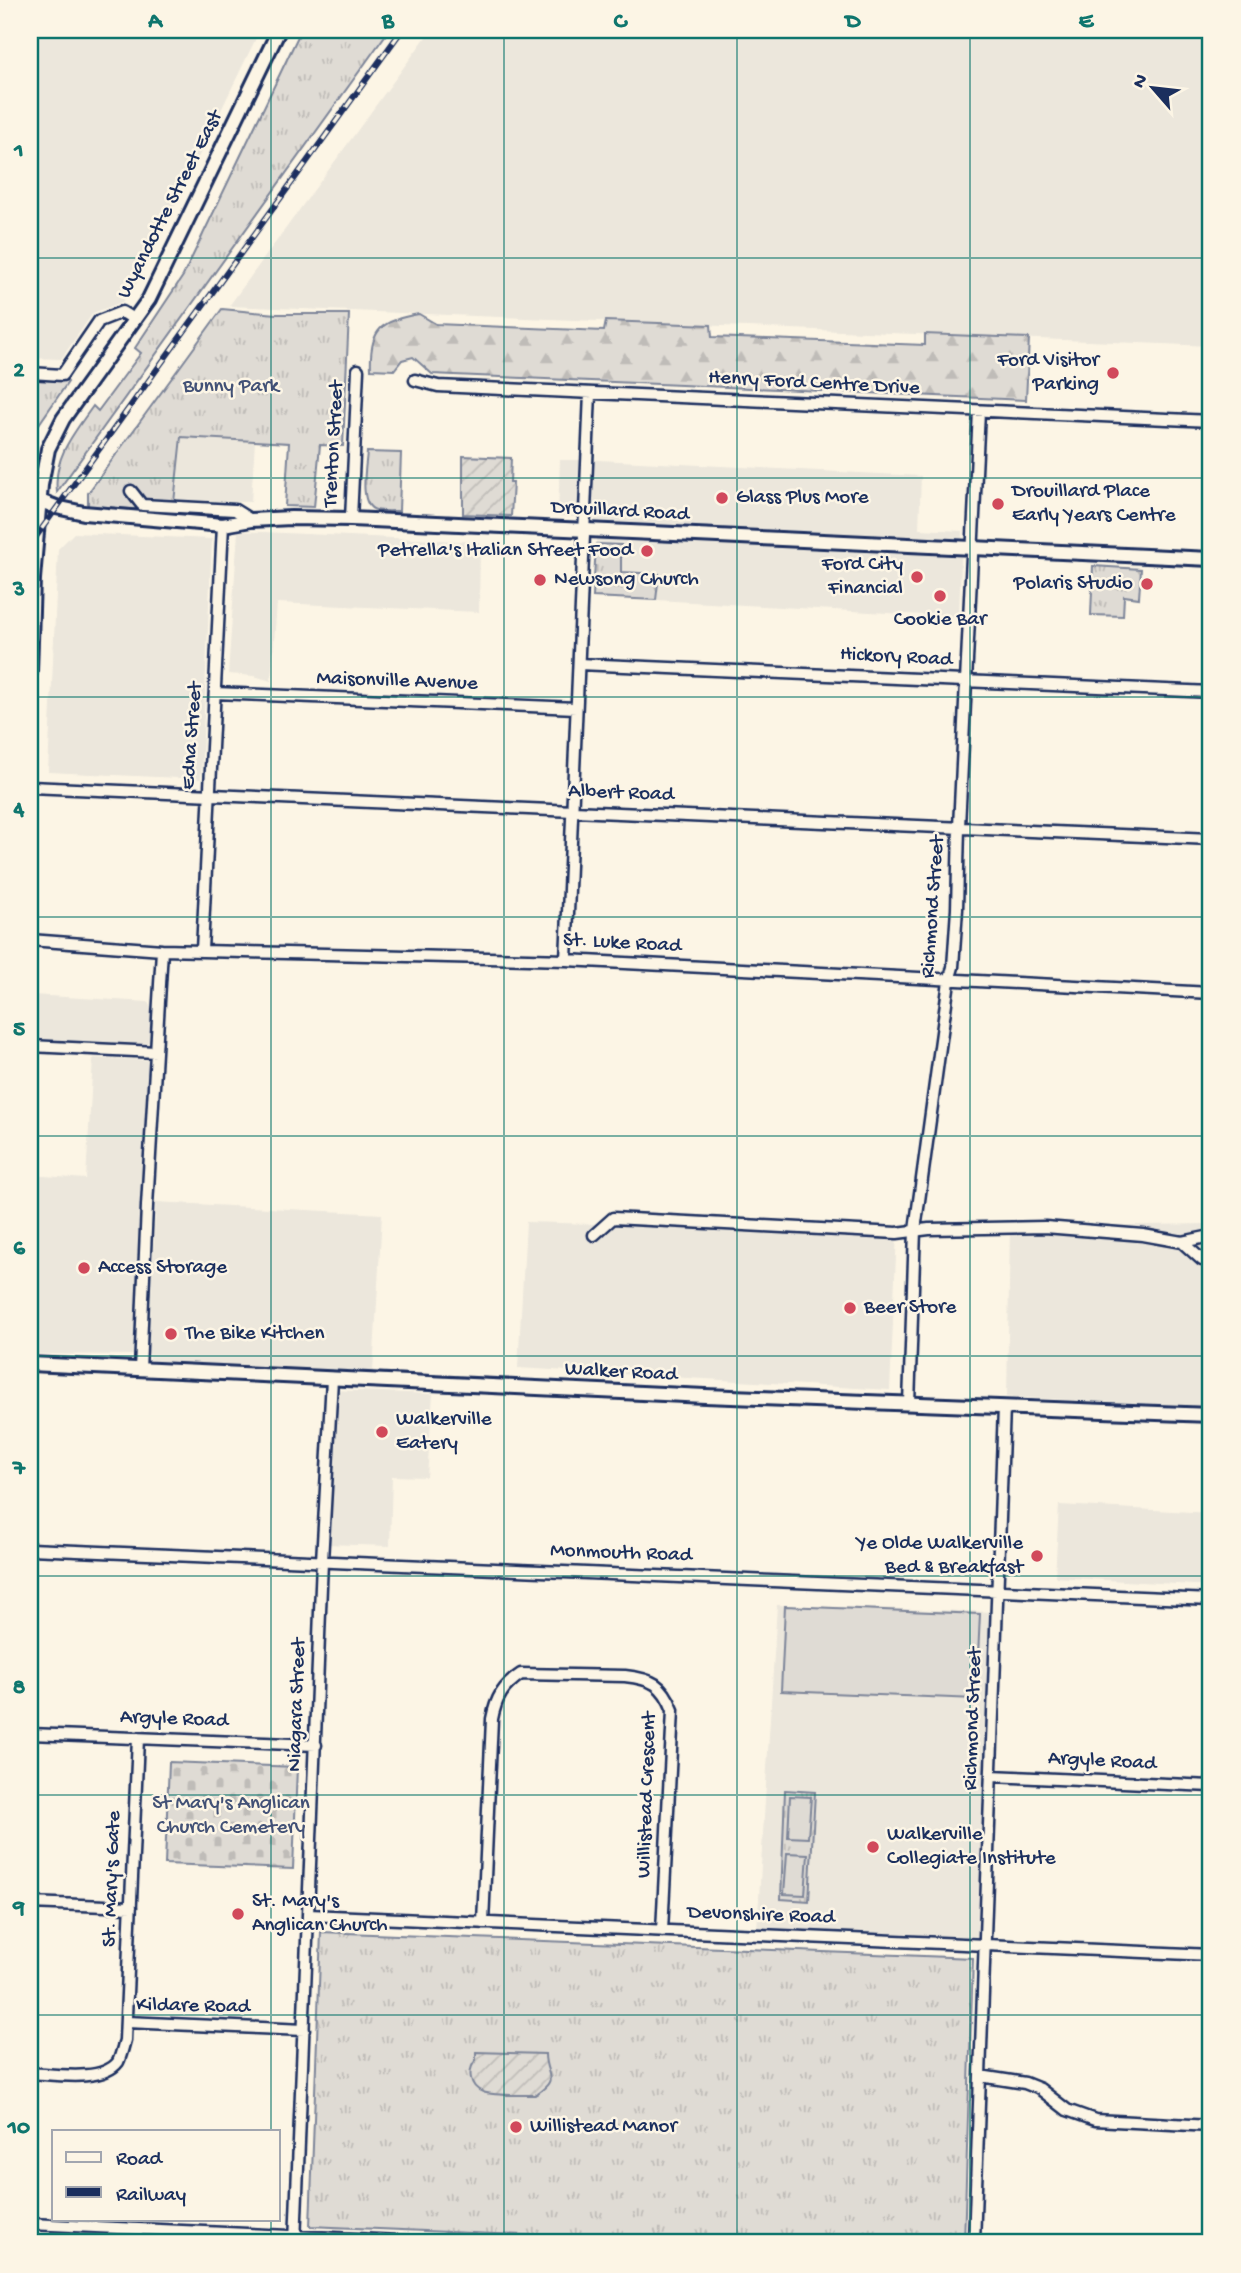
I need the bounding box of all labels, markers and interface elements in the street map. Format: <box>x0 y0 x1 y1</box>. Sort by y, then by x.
text: A <box>147 9 163 36</box>
text: B <box>381 9 395 36</box>
text: C <box>614 9 629 36</box>
text: D <box>844 9 862 36</box>
text: E <box>1079 9 1095 36</box>
north arrow <box>1118 52 1188 122</box>
text: N <box>1128 71 1154 93</box>
street label: Wyandotte Street East <box>113 105 230 303</box>
text: 1 <box>13 138 24 165</box>
place label: Ford Visitor Parking <box>996 349 1101 398</box>
text: 2 <box>13 358 25 385</box>
marker: Ford Visitor Parking <box>1105 365 1121 381</box>
street label: Henry Ford Centre Drive <box>708 366 922 402</box>
park label: Bunny Park <box>182 375 282 400</box>
street label: Trenton Street <box>319 378 351 509</box>
place label: Drouillard Place Early Years Centre <box>1010 480 1177 529</box>
place label: Glass Plus More <box>736 486 870 511</box>
marker: Glass Plus More <box>714 490 730 506</box>
street label: Drouillard Road <box>548 496 691 528</box>
marker: Drouillard Place Early Years Centre <box>990 496 1006 512</box>
place label: Petrella's Italian Street Food <box>377 539 635 564</box>
marker: Petrella's Italian Street Food <box>639 543 655 559</box>
place label: Ford City Financial <box>821 553 903 602</box>
place label: Newsong Church <box>554 568 699 593</box>
marker: Ford City Financial <box>909 569 925 585</box>
marker: Newsong Church <box>532 572 548 588</box>
place label: Polaris Studio <box>1013 572 1133 597</box>
marker: Polaris Studio <box>1139 576 1155 592</box>
text: 3 <box>12 577 25 604</box>
marker: Cookie Bar <box>932 588 948 604</box>
place label: Cookie Bar <box>894 608 988 633</box>
street label: Hickory Road <box>839 643 955 674</box>
street label: Maisonville Avenue <box>316 667 479 697</box>
street label: Edna Street <box>177 679 209 791</box>
street label: Albert Road <box>568 780 676 808</box>
text: 4 <box>13 797 25 824</box>
street label: Richmond Street <box>917 832 952 979</box>
street label: St. Luke Road <box>562 928 683 960</box>
text: 5 <box>13 1017 25 1044</box>
text: 6 <box>13 1236 26 1263</box>
place label: Access Storage <box>98 1256 228 1281</box>
marker: Access Storage <box>76 1260 92 1276</box>
place label: Beer Store <box>863 1296 957 1321</box>
marker: Beer Store <box>842 1300 858 1316</box>
place label: The Bike Kitchen <box>184 1322 325 1347</box>
marker: The Bike Kitchen <box>163 1326 179 1342</box>
street label: Walker Road <box>564 1358 680 1389</box>
place label: Walkerville Eatery <box>396 1408 493 1457</box>
marker: Walkerville Eatery <box>374 1424 390 1440</box>
text: 7 <box>12 1456 26 1483</box>
place label: Ye Olde Walkerville Bed & Breakfast <box>854 1532 1025 1581</box>
street label: Monmouth Road <box>550 1539 694 1569</box>
marker: Ye Olde Walkerville Bed & Breakfast <box>1029 1548 1045 1564</box>
street label: Niagara Street <box>283 1635 313 1772</box>
street label: Richmond Street <box>959 1645 989 1791</box>
text: 8 <box>13 1675 26 1702</box>
street label: Argyle Road <box>119 1706 230 1734</box>
street label: Willistead Crescent <box>633 1709 663 1878</box>
street label: Argyle Road <box>1047 1747 1158 1777</box>
park label: St Mary's Anglican Church Cemetery <box>152 1792 310 1841</box>
street label: St. Mary's Gate <box>98 1809 128 1948</box>
place label: Walkerville Collegiate Institute <box>887 1823 1057 1872</box>
marker: Walkerville Collegiate Institute <box>865 1839 881 1855</box>
place label: St. Mary's Anglican Church <box>252 1890 388 1939</box>
text: 9 <box>12 1895 25 1922</box>
street label: Devonshire Road <box>685 1901 837 1931</box>
marker: St. Mary's Anglican Church <box>230 1906 246 1922</box>
street label: Kildare Road <box>136 1994 252 2021</box>
text: 10 <box>7 2115 30 2142</box>
place label: Willistead Manor <box>530 2115 678 2140</box>
marker: Willistead Manor <box>508 2119 524 2135</box>
legend <box>52 2130 280 2220</box>
text: Road <box>116 2148 164 2173</box>
text: Railway <box>116 2184 186 2209</box>

